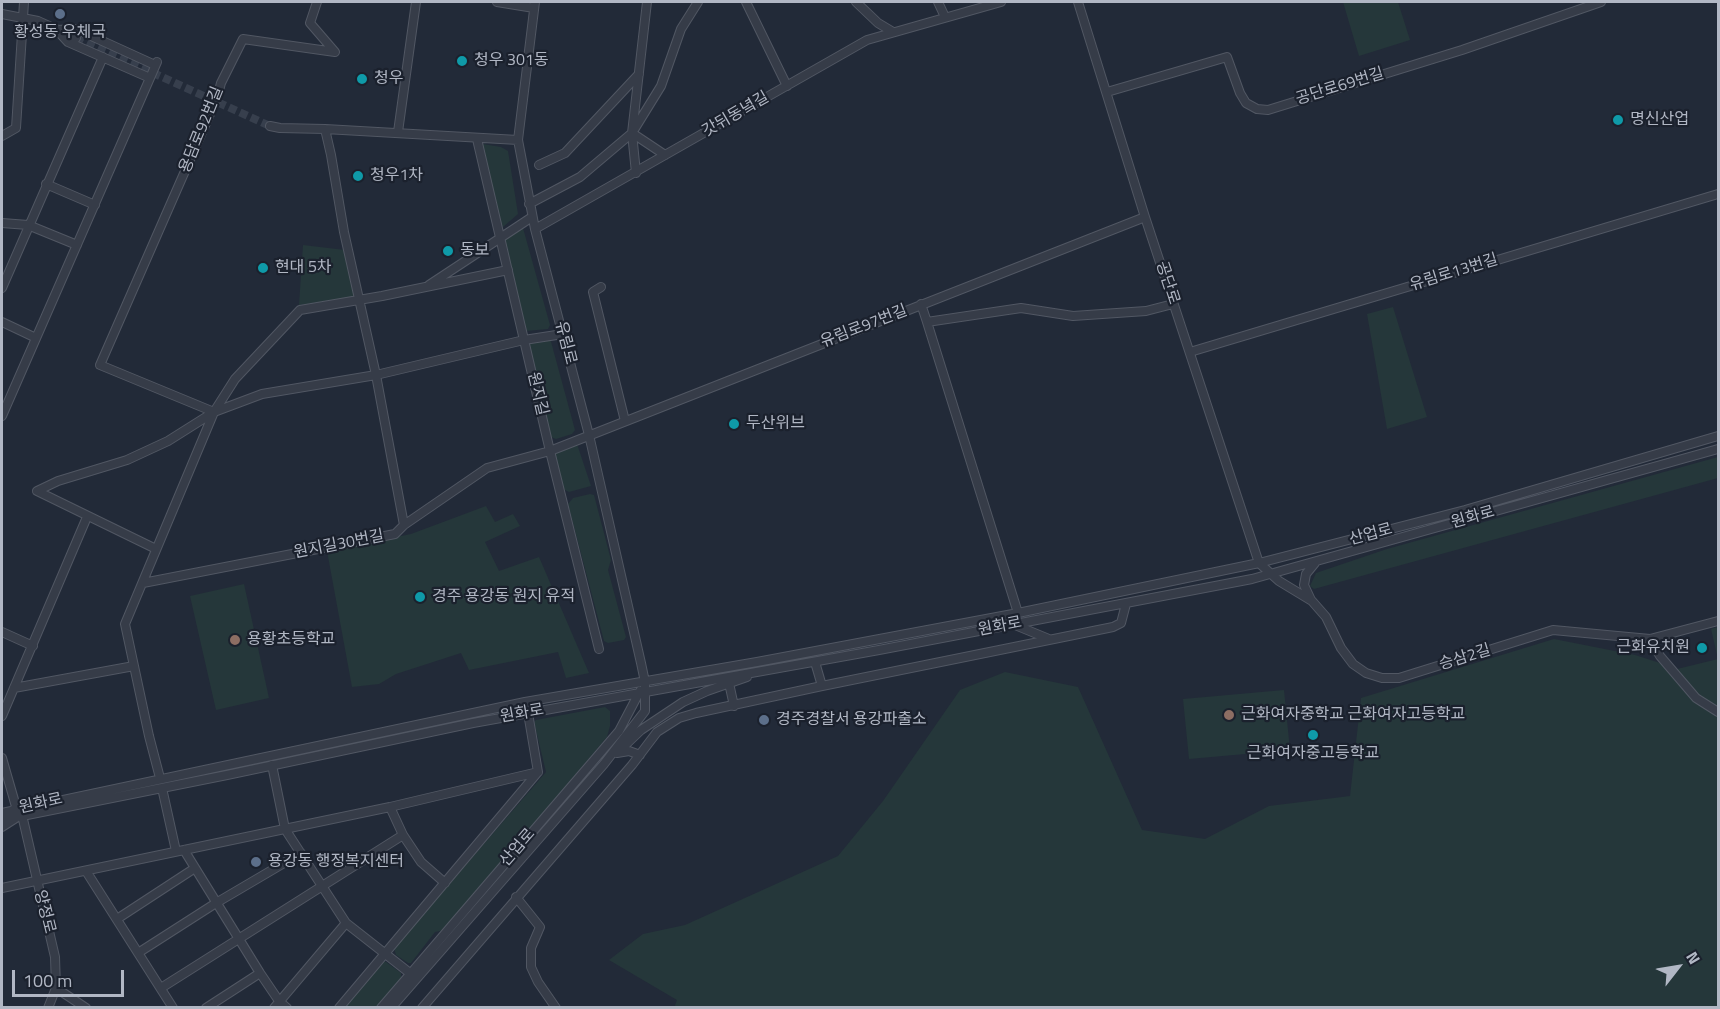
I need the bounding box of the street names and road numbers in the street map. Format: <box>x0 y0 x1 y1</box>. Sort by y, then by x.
street label: 공단로69번길 <box>1293 64 1387 110</box>
street label: 용담로92번길 <box>176 84 228 176</box>
street label: 갓뒤동녘길 <box>699 88 773 142</box>
street label: 유림로13번길 <box>1407 250 1501 296</box>
street label: 공단로 <box>1151 259 1183 307</box>
street label: 유림로97번길 <box>818 302 910 352</box>
street label: 유림로 <box>550 319 580 367</box>
street label: 원지길 <box>523 370 551 418</box>
street label: 원화로 <box>1449 503 1497 533</box>
street label: 산업로 <box>1347 520 1395 550</box>
street label: 원지길30번길 <box>292 527 386 563</box>
street label: 원화로 <box>976 613 1024 641</box>
street label: 승삼2길 <box>1437 641 1493 675</box>
street label: 원화로 <box>499 701 545 727</box>
street label: 원화로 <box>17 790 65 818</box>
street label: 산업로 <box>496 825 540 871</box>
street label: 양정로 <box>29 888 59 936</box>

